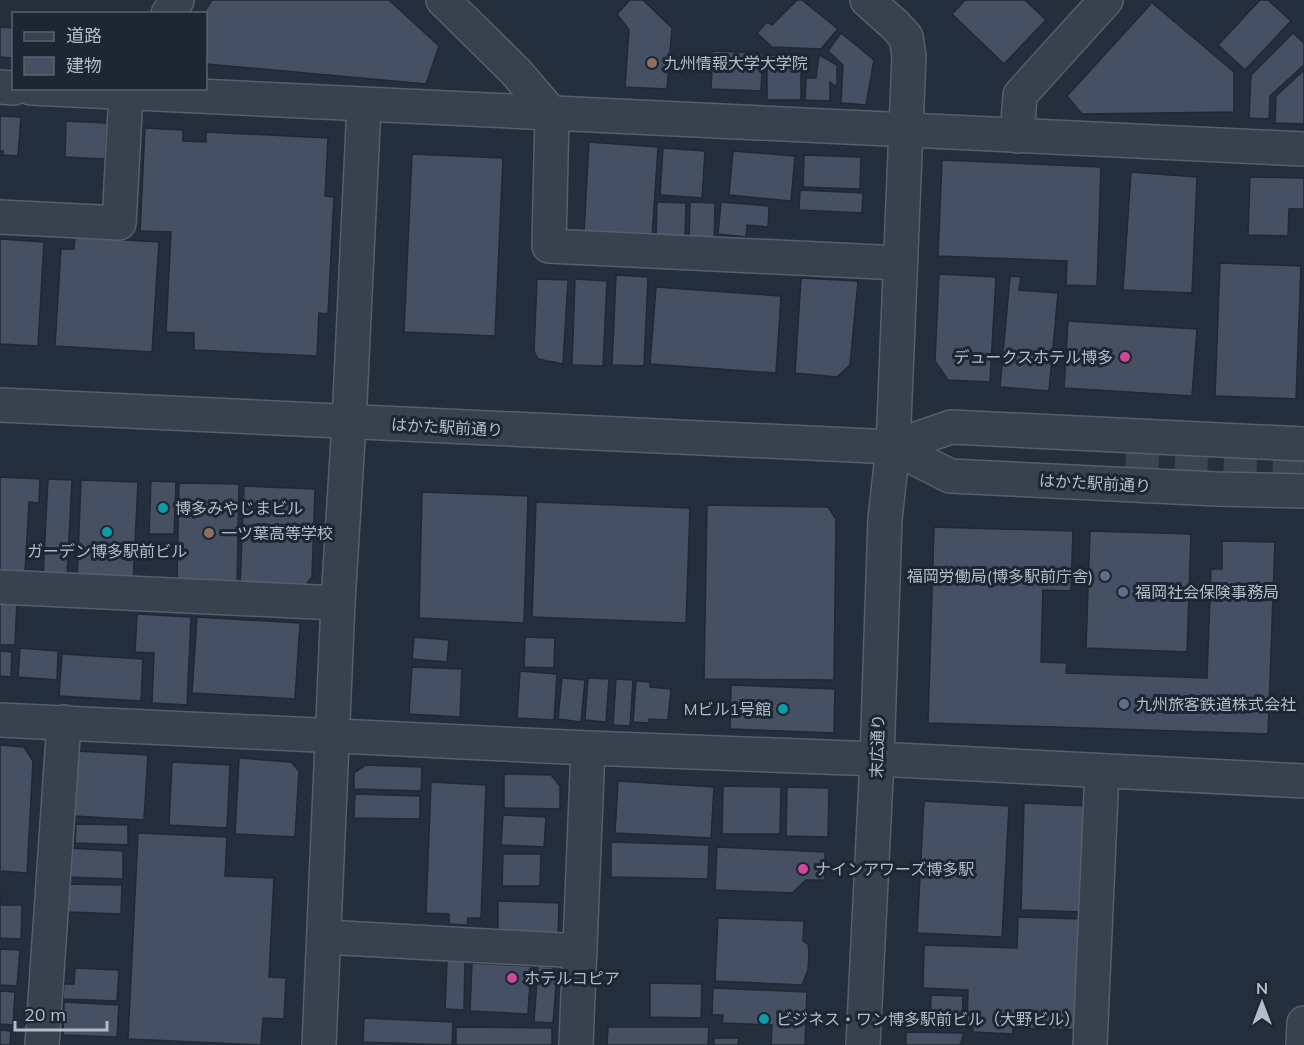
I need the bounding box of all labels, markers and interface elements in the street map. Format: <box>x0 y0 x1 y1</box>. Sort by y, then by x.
legend <box>12 12 207 90</box>
text: 道路 <box>66 24 102 47</box>
place label: 九州情報大学大学院 <box>664 53 808 73</box>
text: 建物 <box>66 54 102 77</box>
marker: 九州情報大学大学院 <box>645 56 659 70</box>
place label: デュークスホテル博多 <box>953 347 1113 367</box>
marker: デュークスホテル博多 <box>1118 350 1132 364</box>
street label: はかた駅前通り <box>391 414 503 440</box>
street label: はかた駅前通り <box>1039 470 1151 496</box>
place label: 博多みやじまビル <box>175 498 303 518</box>
marker: 博多みやじまビル <box>156 501 170 515</box>
place label: 一ツ葉高等学校 <box>221 523 333 543</box>
marker: ガーデン博多駅前ビル <box>100 525 114 539</box>
marker: 一ツ葉高等学校 <box>202 526 216 540</box>
place label: ガーデン博多駅前ビル <box>27 541 187 561</box>
place label: 福岡労働局(博多駅前庁舎) <box>907 566 1093 586</box>
marker: 福岡労働局(博多駅前庁舎) <box>1098 569 1112 583</box>
place label: 福岡社会保険事務局 <box>1135 582 1279 602</box>
marker: 福岡社会保険事務局 <box>1116 585 1130 599</box>
place label: 九州旅客鉄道株式会社 <box>1136 694 1296 714</box>
marker: 九州旅客鉄道株式会社 <box>1117 697 1131 711</box>
place label: Mビル1号館 <box>684 699 771 719</box>
marker: Mビル1号館 <box>776 702 790 716</box>
street label: 末広通り <box>866 714 888 778</box>
place label: ナインアワーズ博多駅 <box>815 859 974 879</box>
marker: ナインアワーズ博多駅 <box>796 862 810 876</box>
place label: ホテルコピア <box>524 968 620 988</box>
marker: ホテルコピア <box>505 971 519 985</box>
north arrow <box>1232 973 1292 1033</box>
text: N <box>1256 978 1268 998</box>
scale bar <box>15 994 106 1032</box>
text: 20 m <box>24 1003 66 1026</box>
place label: ビジネス・ワン博多駅前ビル（大野ビル） <box>776 1009 1080 1029</box>
marker: ビジネス・ワン博多駅前ビル（大野ビル） <box>757 1012 771 1026</box>

